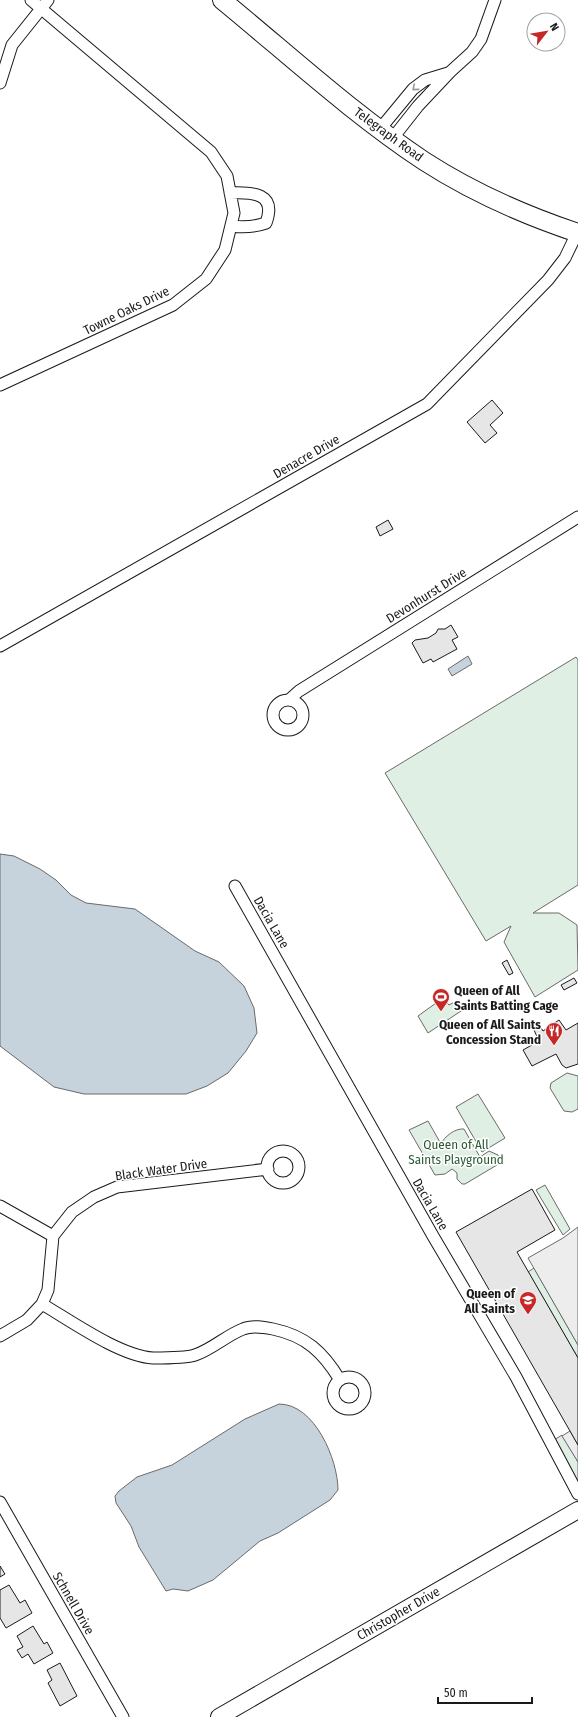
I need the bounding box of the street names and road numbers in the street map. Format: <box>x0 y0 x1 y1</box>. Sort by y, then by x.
street label: Telegraph Road <box>351 104 426 165</box>
street label: Towne Oaks Drive <box>81 283 172 338</box>
street label: Denacre Drive <box>270 431 342 481</box>
street label: Devonhurst Drive <box>383 565 469 626</box>
street label: Dacia Lane <box>251 894 292 951</box>
street label: Black Water Drive <box>114 1156 208 1183</box>
street label: Dacia Lane <box>410 1176 451 1233</box>
street label: Schnell Drive <box>50 1569 97 1637</box>
street label: Christopher Drive <box>354 1584 442 1643</box>

